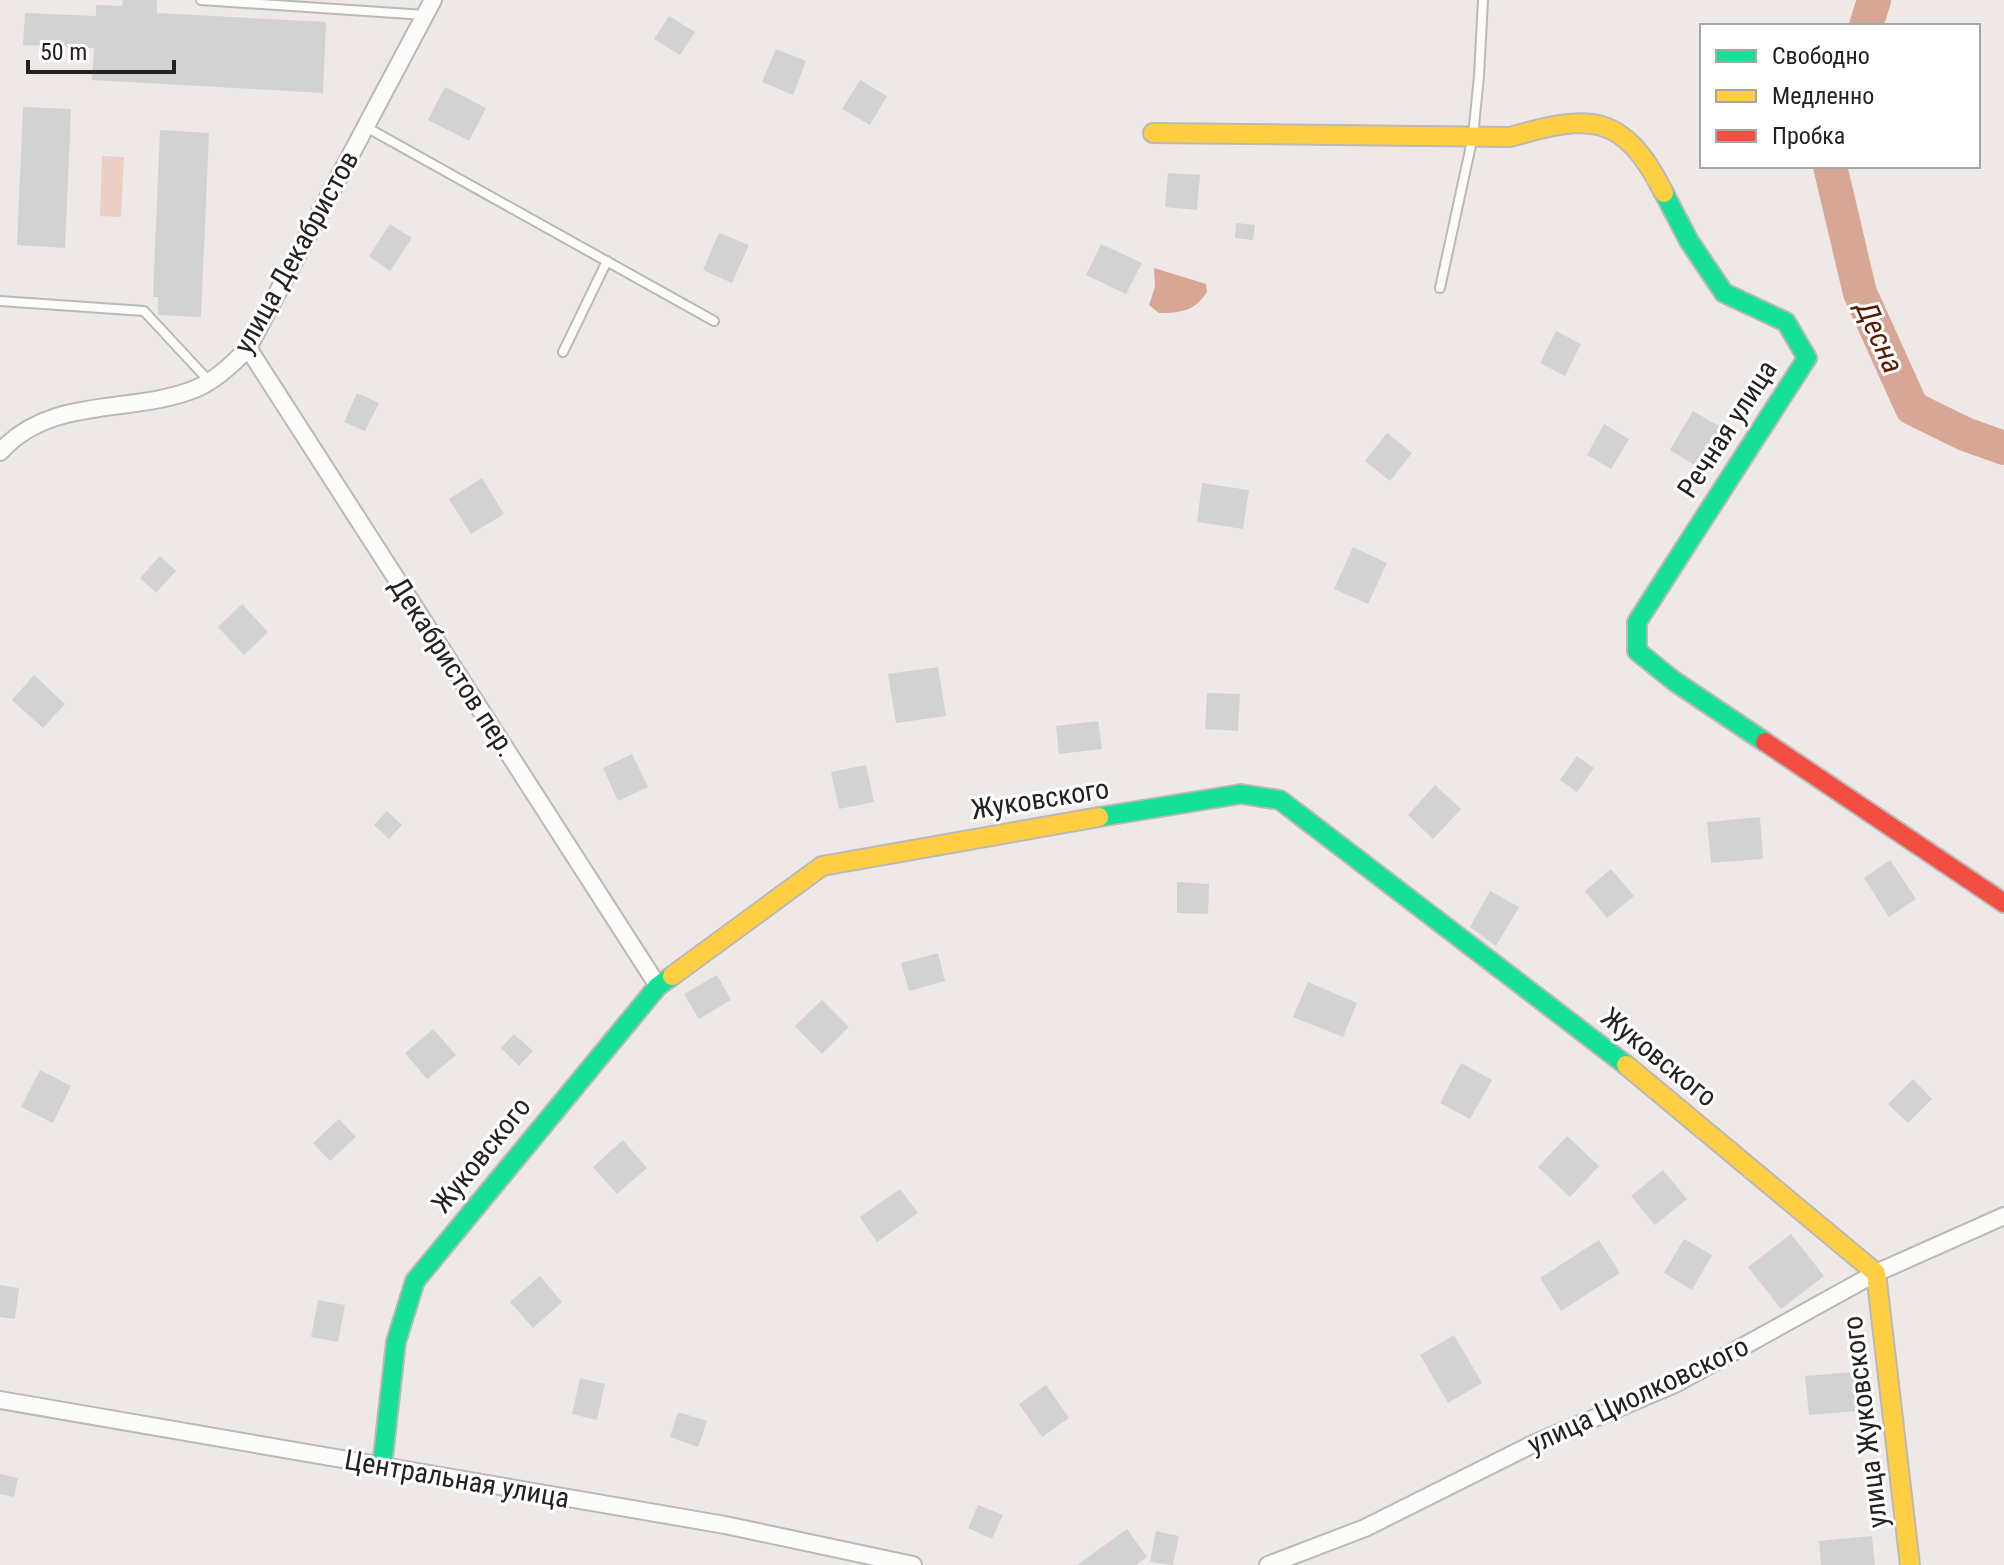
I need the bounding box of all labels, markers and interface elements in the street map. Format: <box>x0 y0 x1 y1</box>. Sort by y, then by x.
scale bar <box>28 24 174 74</box>
legend <box>1700 24 1980 168</box>
text: 50 m <box>40 38 87 66</box>
text: Свободно <box>1772 42 1870 70</box>
text: Медленно <box>1772 82 1874 110</box>
text: Пробка <box>1772 122 1845 150</box>
street label: улица Декабристов <box>227 145 365 359</box>
water label: Десна <box>1848 294 1911 378</box>
street label: Речная улица <box>1670 354 1784 504</box>
street label: Декабристов пер. <box>383 571 523 763</box>
street label: Жуковского <box>969 772 1111 826</box>
street label: Жуковского <box>1595 1000 1723 1114</box>
street label: Жуковского <box>424 1091 538 1219</box>
street label: улица Жуковского <box>1836 1314 1894 1530</box>
street label: улица Циолковского <box>1522 1329 1754 1461</box>
street label: Центральная улица <box>342 1443 572 1515</box>

